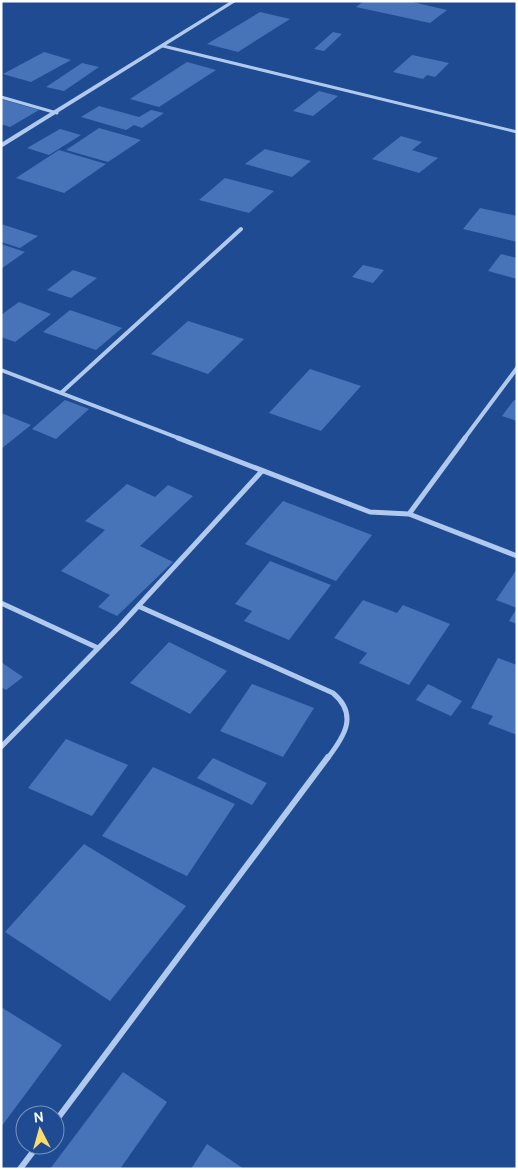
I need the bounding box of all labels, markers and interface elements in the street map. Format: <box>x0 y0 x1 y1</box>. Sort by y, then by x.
north arrow <box>15 1105 65 1155</box>
text: N <box>33 1108 45 1127</box>

